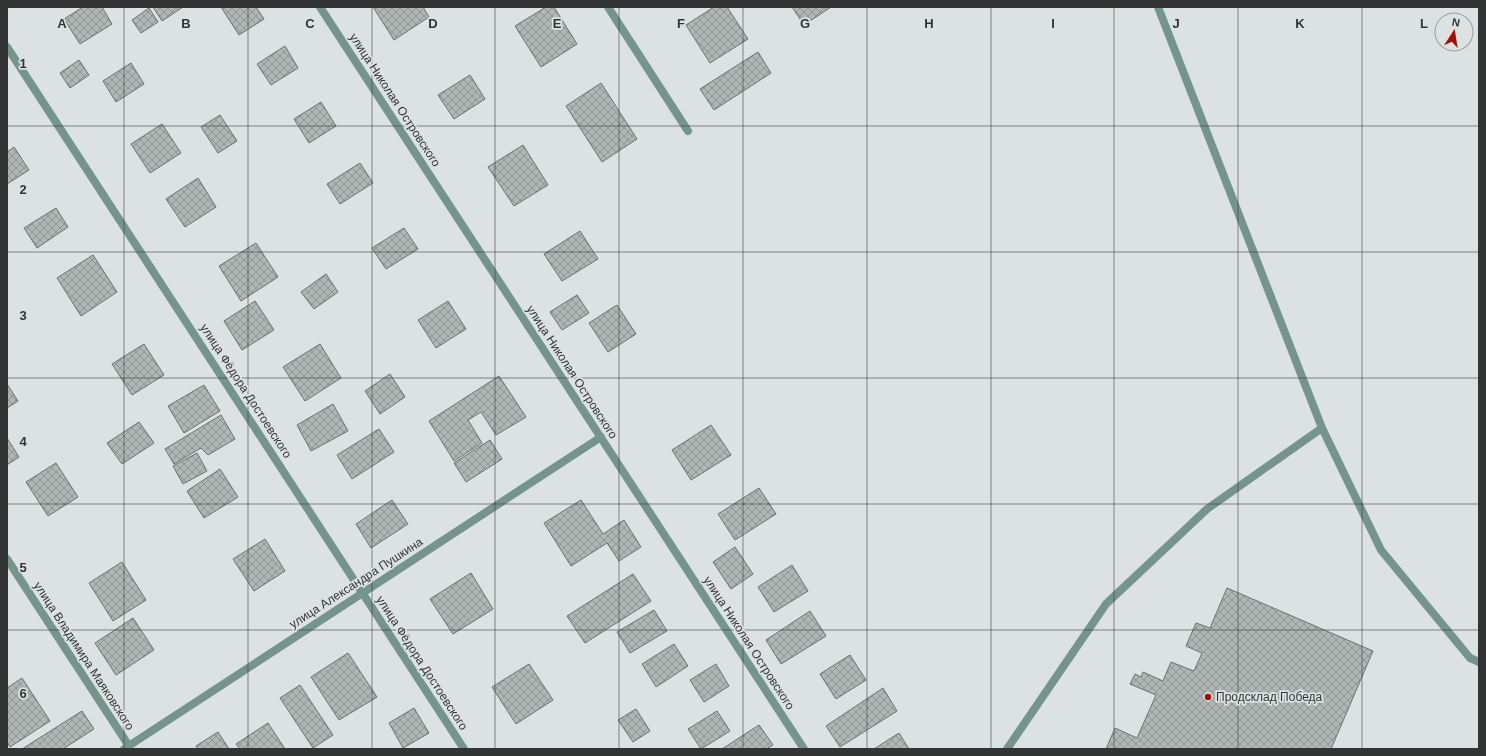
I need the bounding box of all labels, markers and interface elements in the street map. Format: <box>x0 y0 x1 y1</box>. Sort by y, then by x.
north arrow <box>1434 12 1474 52</box>
text: A <box>57 16 67 31</box>
text: B <box>181 16 191 31</box>
text: C <box>305 16 315 31</box>
text: D <box>428 16 438 31</box>
text: E <box>553 16 562 31</box>
text: F <box>677 16 685 31</box>
text: G <box>800 16 810 31</box>
text: H <box>924 16 934 31</box>
text: I <box>1051 16 1055 31</box>
text: J <box>1172 16 1180 31</box>
text: K <box>1295 16 1305 31</box>
text: L <box>1420 16 1428 31</box>
text: N <box>1451 16 1461 29</box>
street label: улица Николая Островского <box>347 31 444 170</box>
text: 1 <box>19 56 27 71</box>
text: 2 <box>19 182 27 197</box>
street label: улица Николая Островского <box>524 303 621 442</box>
text: 3 <box>19 308 27 323</box>
street label: улица Фёдора Достоевского <box>197 321 295 461</box>
text: 4 <box>19 434 27 449</box>
street label: улица Александра Пушкина <box>287 535 425 631</box>
text: 5 <box>19 560 27 575</box>
street label: улица Николая Островского <box>701 574 798 713</box>
street label: улица Владимира Маяковского <box>31 579 137 733</box>
street label: улица Фёдора Достоевского <box>373 593 471 733</box>
text: 6 <box>19 686 27 701</box>
place label: Продсклад Победа <box>1216 690 1323 704</box>
marker: Продсклад Победа <box>1203 692 1213 702</box>

